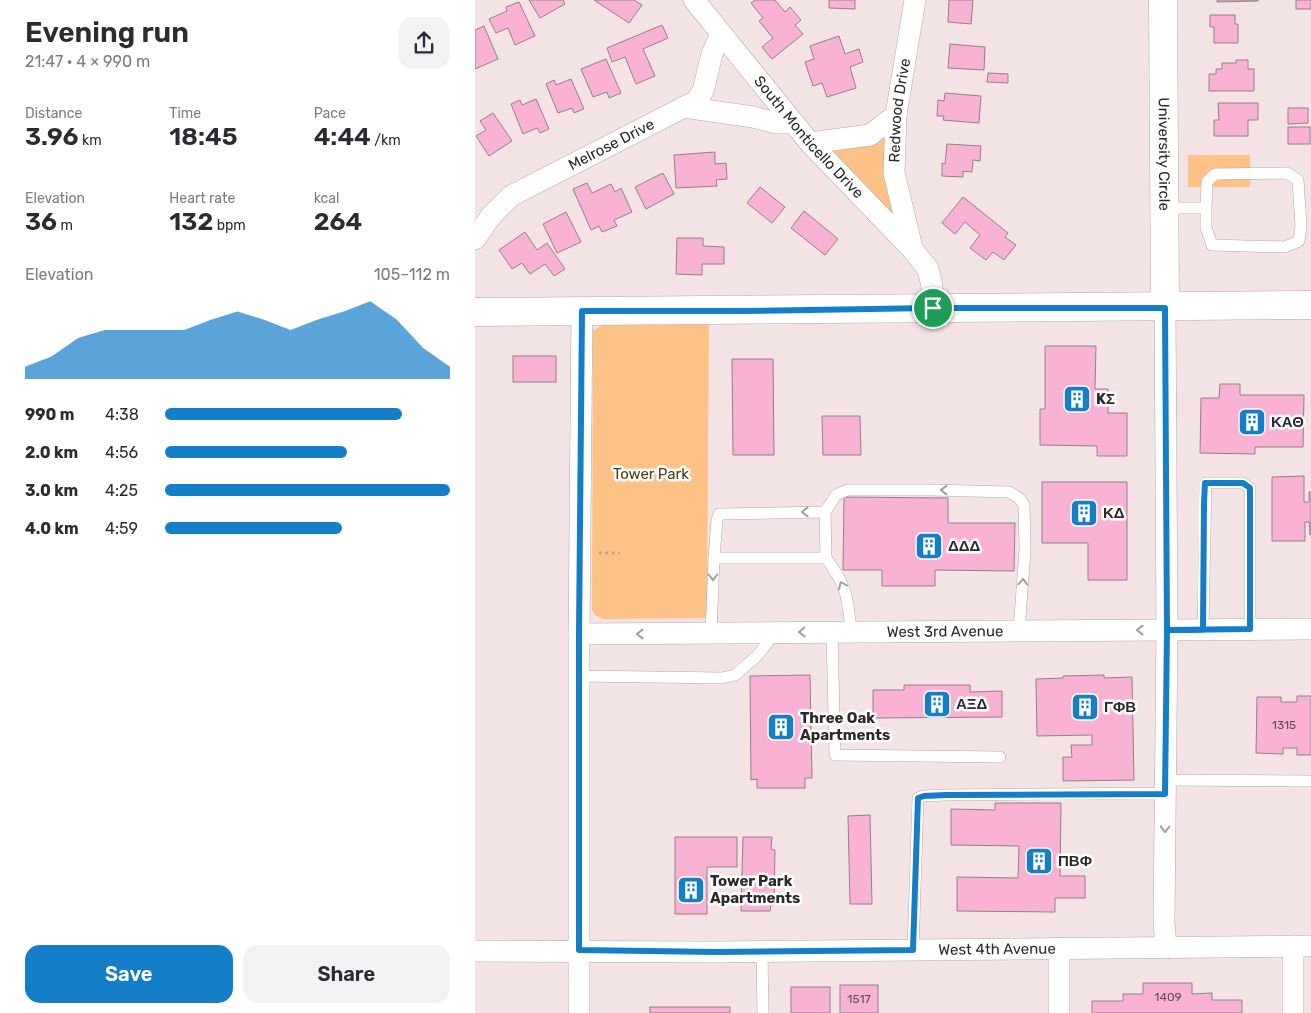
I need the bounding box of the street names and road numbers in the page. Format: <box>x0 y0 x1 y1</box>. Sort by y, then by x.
street label: Redwood Drive <box>885 57 914 163</box>
street label: South Monticello Drive <box>750 72 867 202</box>
street label: University Circle <box>1155 97 1173 211</box>
street label: Melrose Drive <box>565 115 657 174</box>
street label: West 3rd Avenue <box>887 622 1003 641</box>
street label: West 4th Avenue <box>938 940 1056 959</box>

